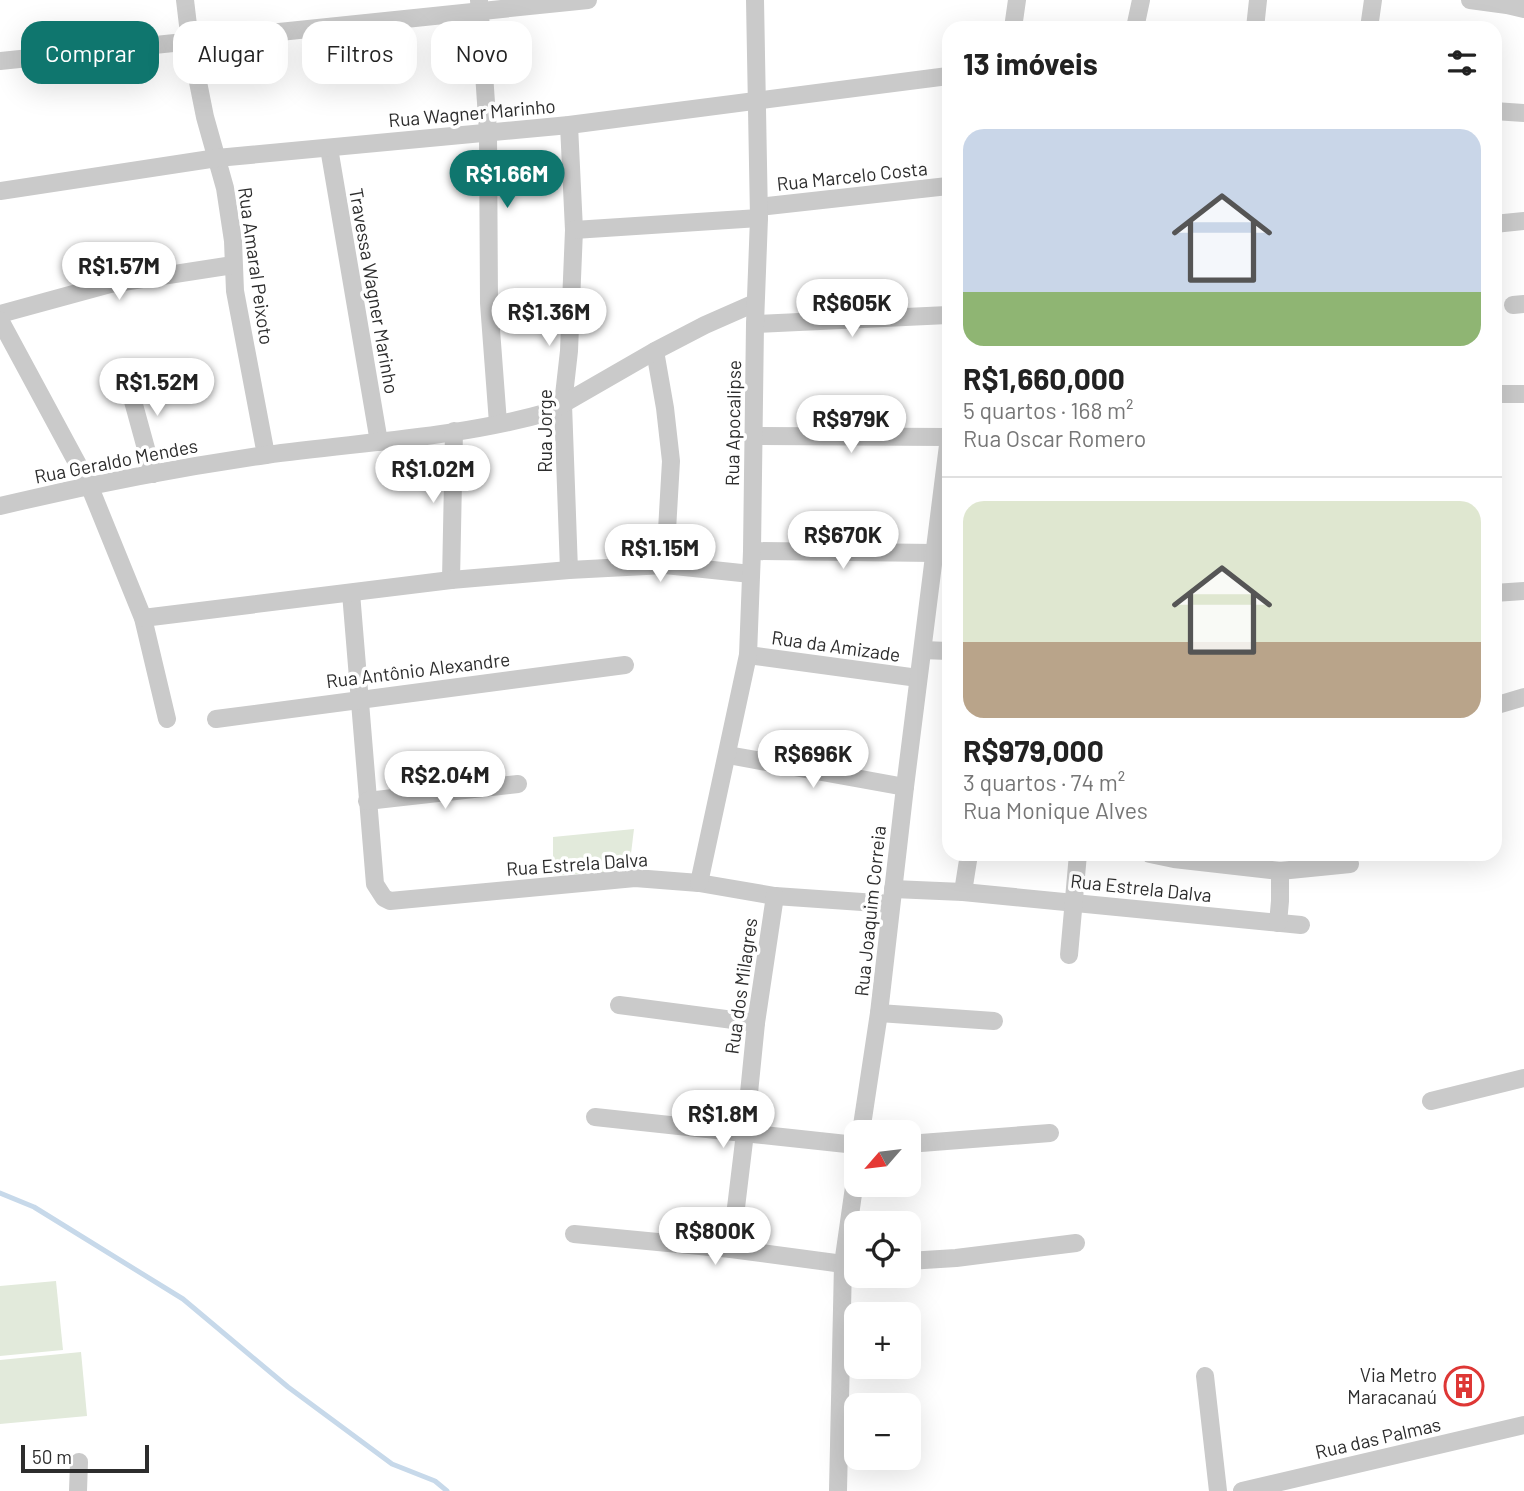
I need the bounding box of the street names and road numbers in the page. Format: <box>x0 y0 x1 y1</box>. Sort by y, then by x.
street label: Rua Wagner Marinho <box>387 94 556 131</box>
street label: Rua Marcelo Costa <box>775 156 929 195</box>
street label: Rua Amaral Peixoto <box>234 186 279 346</box>
street label: Travessa Wagner Marinho <box>345 186 404 396</box>
street label: Rua Apocalipse <box>720 360 745 486</box>
street label: Rua Jorge <box>533 389 556 473</box>
street label: Rua Geraldo Mendes <box>32 433 200 488</box>
street label: Rua da Amizade <box>770 625 902 666</box>
street label: Rua Antônio Alexandre <box>325 647 511 692</box>
street label: Rua Joaquim Correia <box>849 824 890 998</box>
street label: Rua Estrela Dalva <box>505 847 649 880</box>
street label: Rua Estrela Dalva <box>1069 869 1213 906</box>
street label: Rua dos Milagres <box>720 916 761 1056</box>
street label: Rua das Palmas <box>1313 1412 1443 1463</box>

